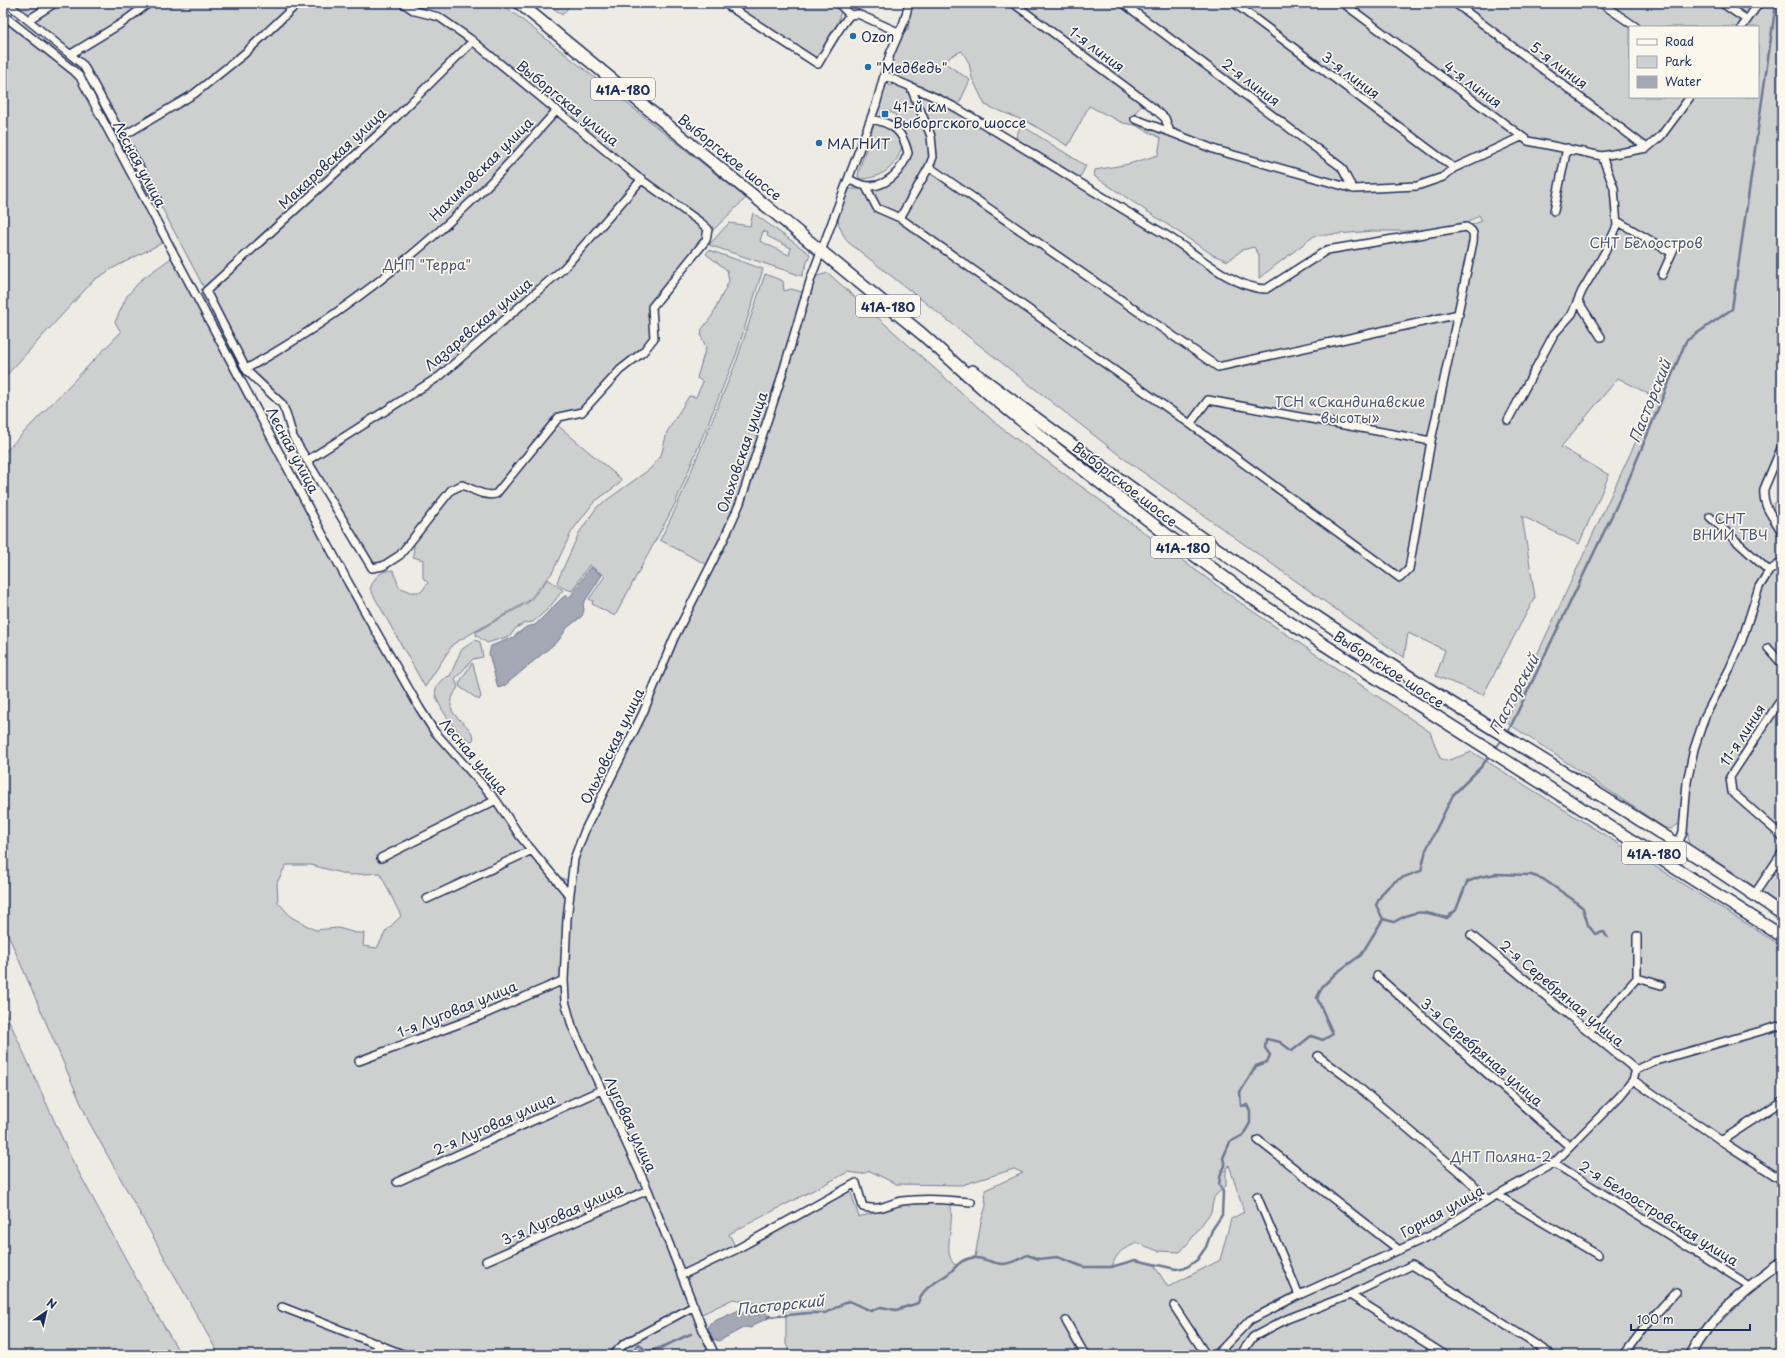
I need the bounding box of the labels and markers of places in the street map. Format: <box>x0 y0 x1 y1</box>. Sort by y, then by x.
place label: Ozon <box>861 26 894 47</box>
marker: Ozon <box>848 31 858 41</box>
place label: "Медведь" <box>876 57 947 78</box>
marker: "Медведь" <box>863 62 873 72</box>
place label: 41-й км Выборгского шоссе <box>893 96 1026 133</box>
marker: 41-й км Выборгского шоссе <box>880 109 890 119</box>
place label: МАГНИТ <box>827 133 891 154</box>
marker: МАГНИТ <box>814 138 824 148</box>

